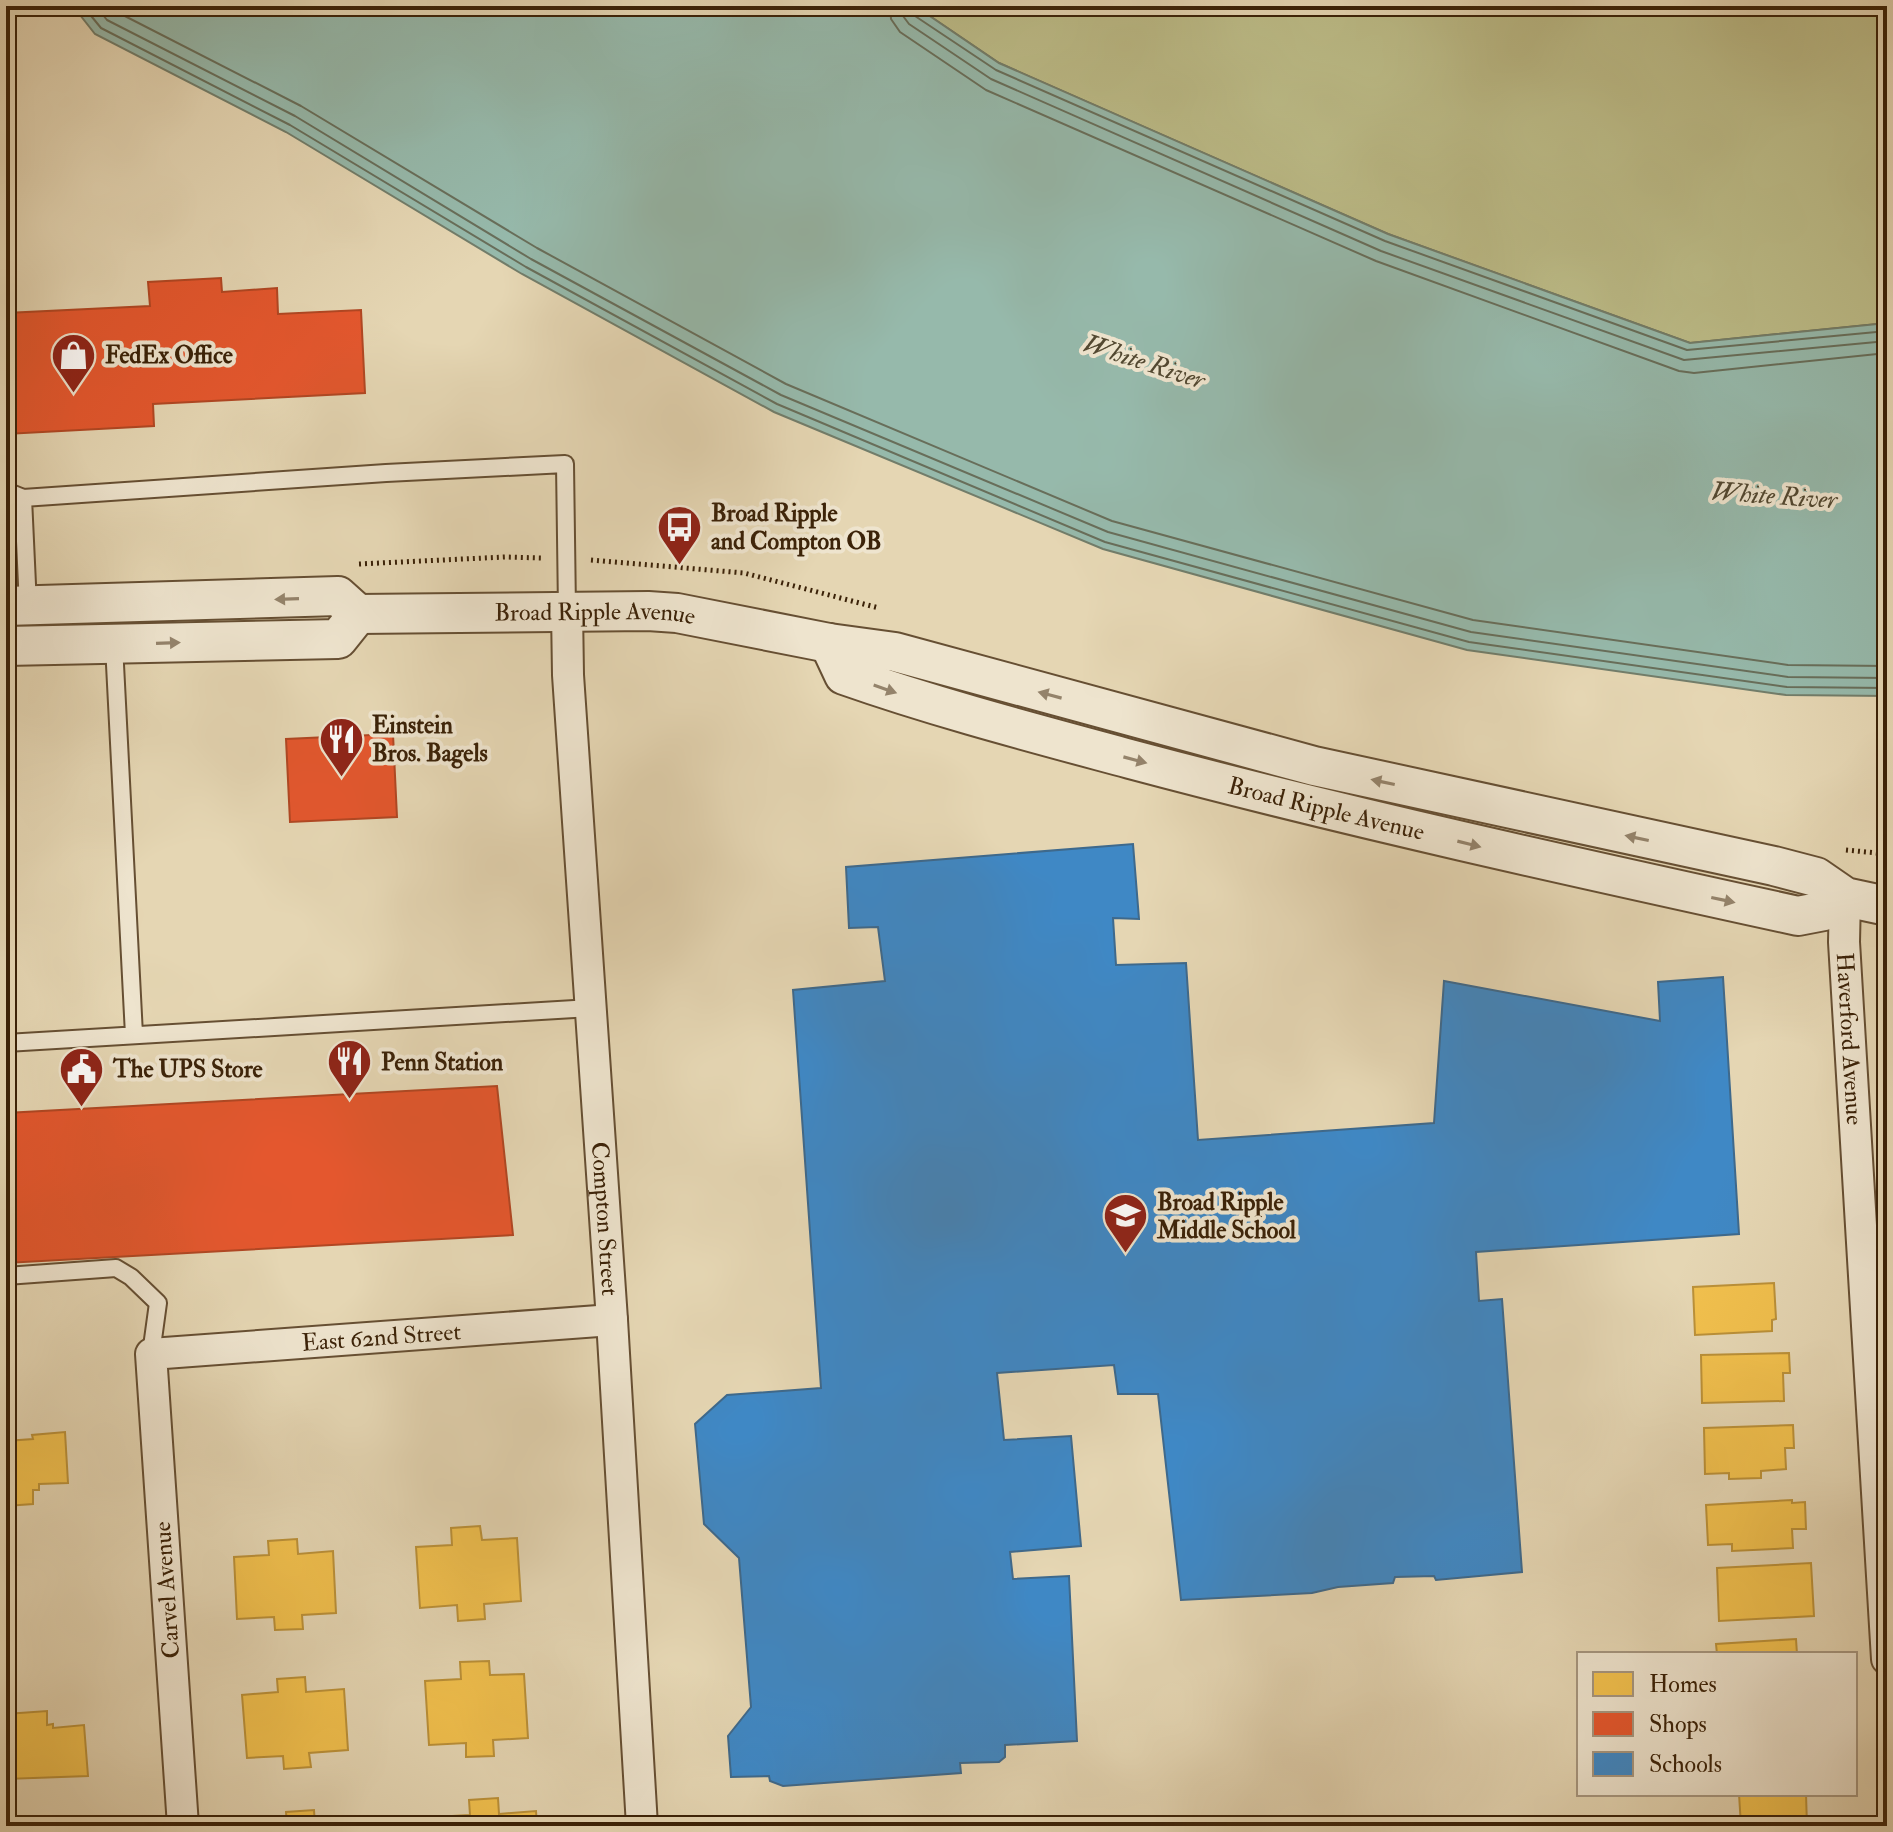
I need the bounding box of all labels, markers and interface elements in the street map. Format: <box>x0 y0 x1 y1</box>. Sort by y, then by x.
water label: White River <box>1079 327 1210 397</box>
shop icon: FedEx Office <box>50 331 98 394</box>
place label: FedEx Office <box>105 340 233 371</box>
water label: White River <box>1710 476 1839 516</box>
place label: Broad Ripple and Compton OB <box>711 498 882 557</box>
bus stop icon: Broad Ripple and Compton OB <box>656 503 704 566</box>
one-way arrow <box>274 592 299 605</box>
street label: Broad Ripple Avenue <box>494 595 698 632</box>
one-way arrow <box>156 637 181 649</box>
one-way arrow <box>873 683 897 696</box>
one-way arrow <box>1038 689 1063 701</box>
place label: Einstein Bros. Bagels <box>372 710 488 769</box>
restaurant icon: Einstein Bros. Bagels <box>317 715 365 778</box>
one-way arrow <box>1123 755 1148 767</box>
street label: Broad Ripple Avenue <box>1225 770 1428 847</box>
one-way arrow <box>1370 775 1395 788</box>
one-way arrow <box>1624 831 1649 844</box>
one-way arrow <box>1456 838 1481 850</box>
one-way arrow <box>1710 894 1735 907</box>
street label: Haverford Avenue <box>1829 952 1870 1126</box>
restaurant icon: Penn Station <box>326 1038 374 1101</box>
public building icon: The UPS Store <box>58 1045 106 1108</box>
place label: Penn Station <box>381 1047 504 1078</box>
place label: The UPS Store <box>112 1054 263 1085</box>
street label: Compton Street <box>584 1141 626 1297</box>
place label: Broad Ripple Middle School <box>1156 1187 1297 1246</box>
school or university icon: Broad Ripple Middle School <box>1102 1192 1150 1255</box>
street label: East 62nd Street <box>301 1316 462 1358</box>
street label: Carvel Avenue <box>147 1520 187 1660</box>
legend <box>1577 1652 1857 1796</box>
text: Homes <box>1649 1669 1717 1700</box>
text: Shops <box>1649 1709 1707 1740</box>
text: Schools <box>1649 1749 1722 1780</box>

